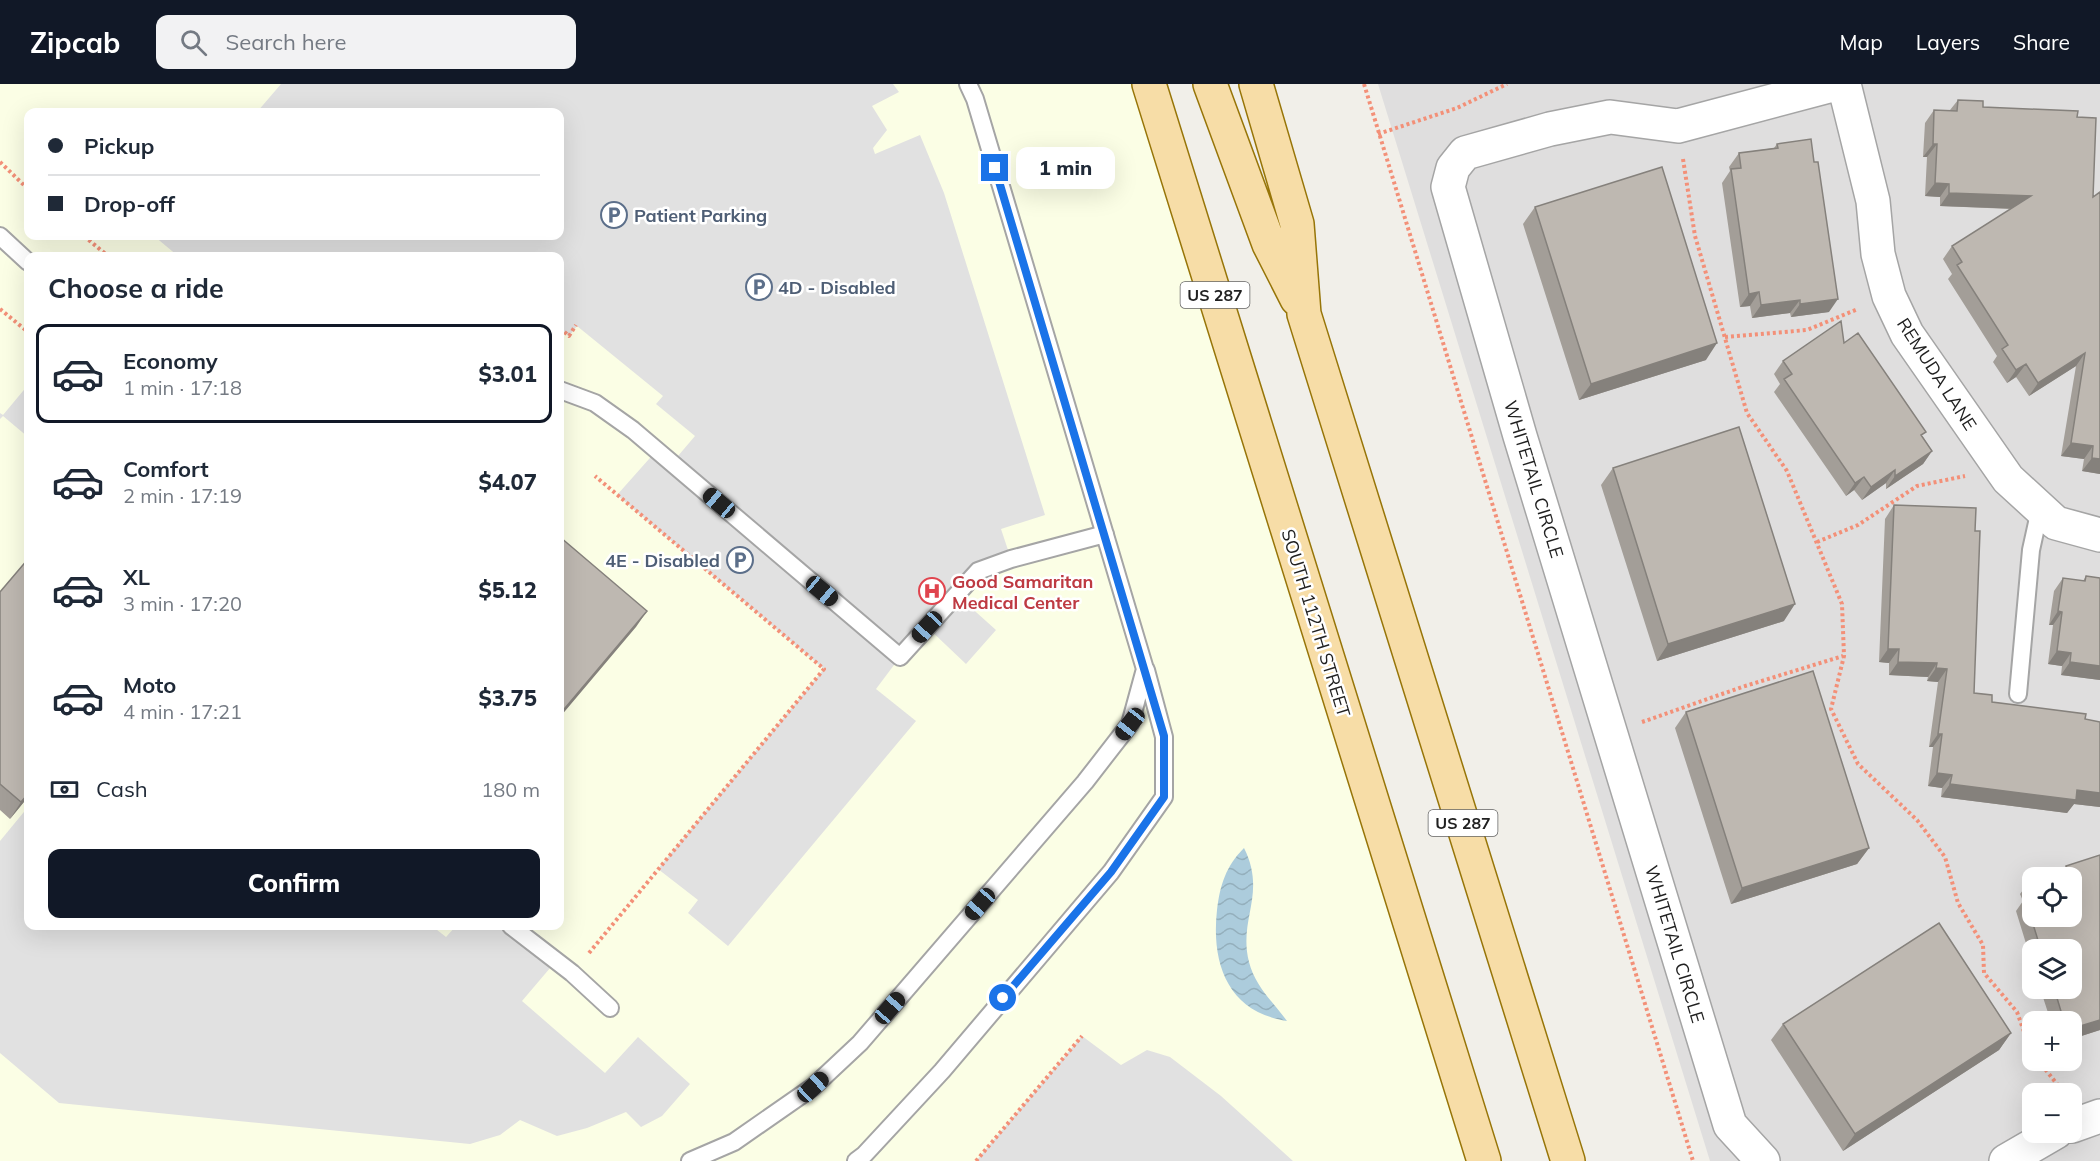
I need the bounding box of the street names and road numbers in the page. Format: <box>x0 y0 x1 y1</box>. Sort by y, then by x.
road number: US 287 <box>1180 282 1250 308</box>
street label: REMUDA LANE <box>1892 313 1982 435</box>
street label: WHITETAIL CIRCLE <box>1499 397 1569 561</box>
street label: SOUTH 112TH STREET <box>1276 526 1356 720</box>
road number: US 287 <box>1428 810 1498 836</box>
street label: WHITETAIL CIRCLE <box>1640 862 1710 1026</box>

